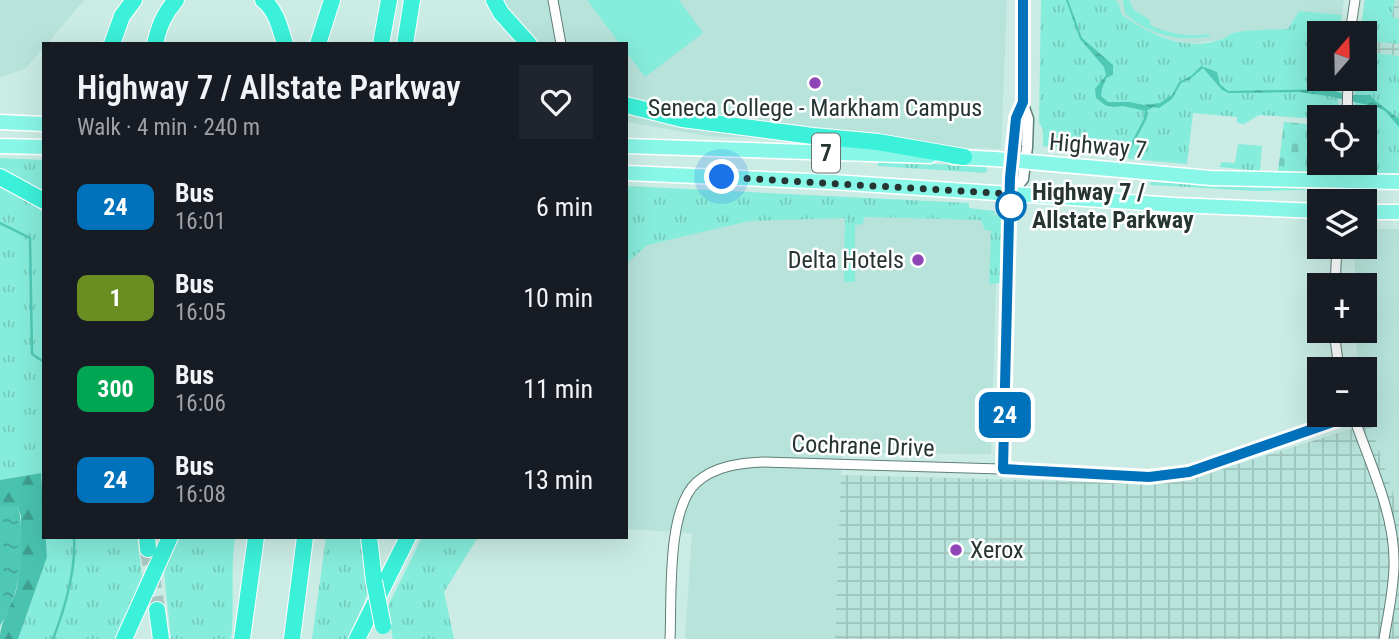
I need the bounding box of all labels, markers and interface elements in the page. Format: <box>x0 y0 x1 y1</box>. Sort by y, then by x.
north arrow <box>1307 21 1377 91</box>
map controls <box>1307 21 1377 427</box>
button: heart <box>519 65 593 139</box>
text: Highway 7 / Allstate Parkway <box>77 68 461 107</box>
marker: Seneca College - Markham Campus <box>807 75 823 91</box>
place label: Seneca College - Markham Campus <box>648 94 982 122</box>
button: locate <box>1307 105 1377 175</box>
text: Walk · 4 min · 240 m <box>77 114 260 141</box>
street label: Highway 7 <box>1048 128 1148 164</box>
road number: 7 <box>812 134 840 172</box>
your location <box>704 159 739 194</box>
text: Bus <box>175 178 214 208</box>
place label: Highway 7 / Allstate Parkway <box>1032 178 1194 234</box>
button: layers <box>1307 189 1377 259</box>
marker: Highway 7 / Allstate Parkway <box>996 191 1026 221</box>
text: 6 min <box>536 192 593 222</box>
text: 24 <box>103 193 128 221</box>
text: 16:01 <box>175 208 226 235</box>
place label: Delta Hotels <box>788 246 904 274</box>
marker: Delta Hotels <box>910 252 926 268</box>
text: Bus <box>175 269 214 299</box>
button: + <box>1307 273 1377 343</box>
text: 10 min <box>523 283 593 313</box>
text: 1 <box>109 284 122 312</box>
text: 16:05 <box>175 299 226 326</box>
button: − <box>1307 357 1377 427</box>
text: Bus <box>175 360 214 390</box>
text: 11 min <box>523 374 593 404</box>
text: 300 <box>97 375 134 403</box>
text: 16:06 <box>175 390 226 417</box>
line badge: 24 <box>974 392 1036 438</box>
text: 24 <box>993 401 1017 429</box>
street label: Cochrane Drive <box>791 430 935 462</box>
text: Bus <box>175 451 214 481</box>
text: 13 min <box>523 465 593 495</box>
text: 24 <box>103 466 128 494</box>
text: 16:08 <box>175 481 226 508</box>
place label: Xerox <box>970 536 1024 564</box>
marker: Xerox <box>948 542 964 558</box>

